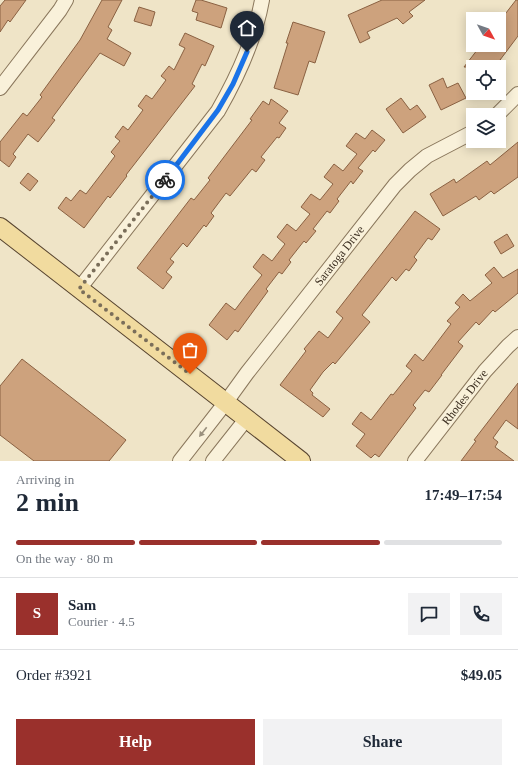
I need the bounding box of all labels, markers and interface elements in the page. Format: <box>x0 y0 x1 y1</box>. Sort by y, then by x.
pin <box>230 11 264 52</box>
north arrow <box>466 12 506 52</box>
map controls <box>466 12 506 148</box>
icon: home <box>236 17 258 39</box>
button: locate <box>466 60 506 100</box>
button: layers <box>466 108 506 148</box>
courier <box>145 160 185 200</box>
icon: bike <box>154 169 176 191</box>
street label: Saratoga Drive <box>312 223 367 288</box>
pin <box>173 333 207 374</box>
icon: bag <box>179 339 201 361</box>
street label: Rhodes Drive <box>439 367 491 428</box>
one-way arrow <box>199 426 208 437</box>
text: Arriving in <box>16 472 74 487</box>
text: 17:49–17:54 <box>425 487 502 503</box>
text: 2 min <box>16 488 79 517</box>
text: On the way · 80 m <box>16 551 113 566</box>
button: chat <box>408 593 450 635</box>
button: phone <box>460 593 502 635</box>
text: Sam <box>68 597 96 613</box>
text: S <box>33 605 41 621</box>
text: Courier · 4.5 <box>68 614 135 629</box>
text: Order #3921 <box>16 667 92 683</box>
text: $49.05 <box>461 667 502 683</box>
button: Help <box>16 719 255 765</box>
button: Share <box>263 719 502 765</box>

